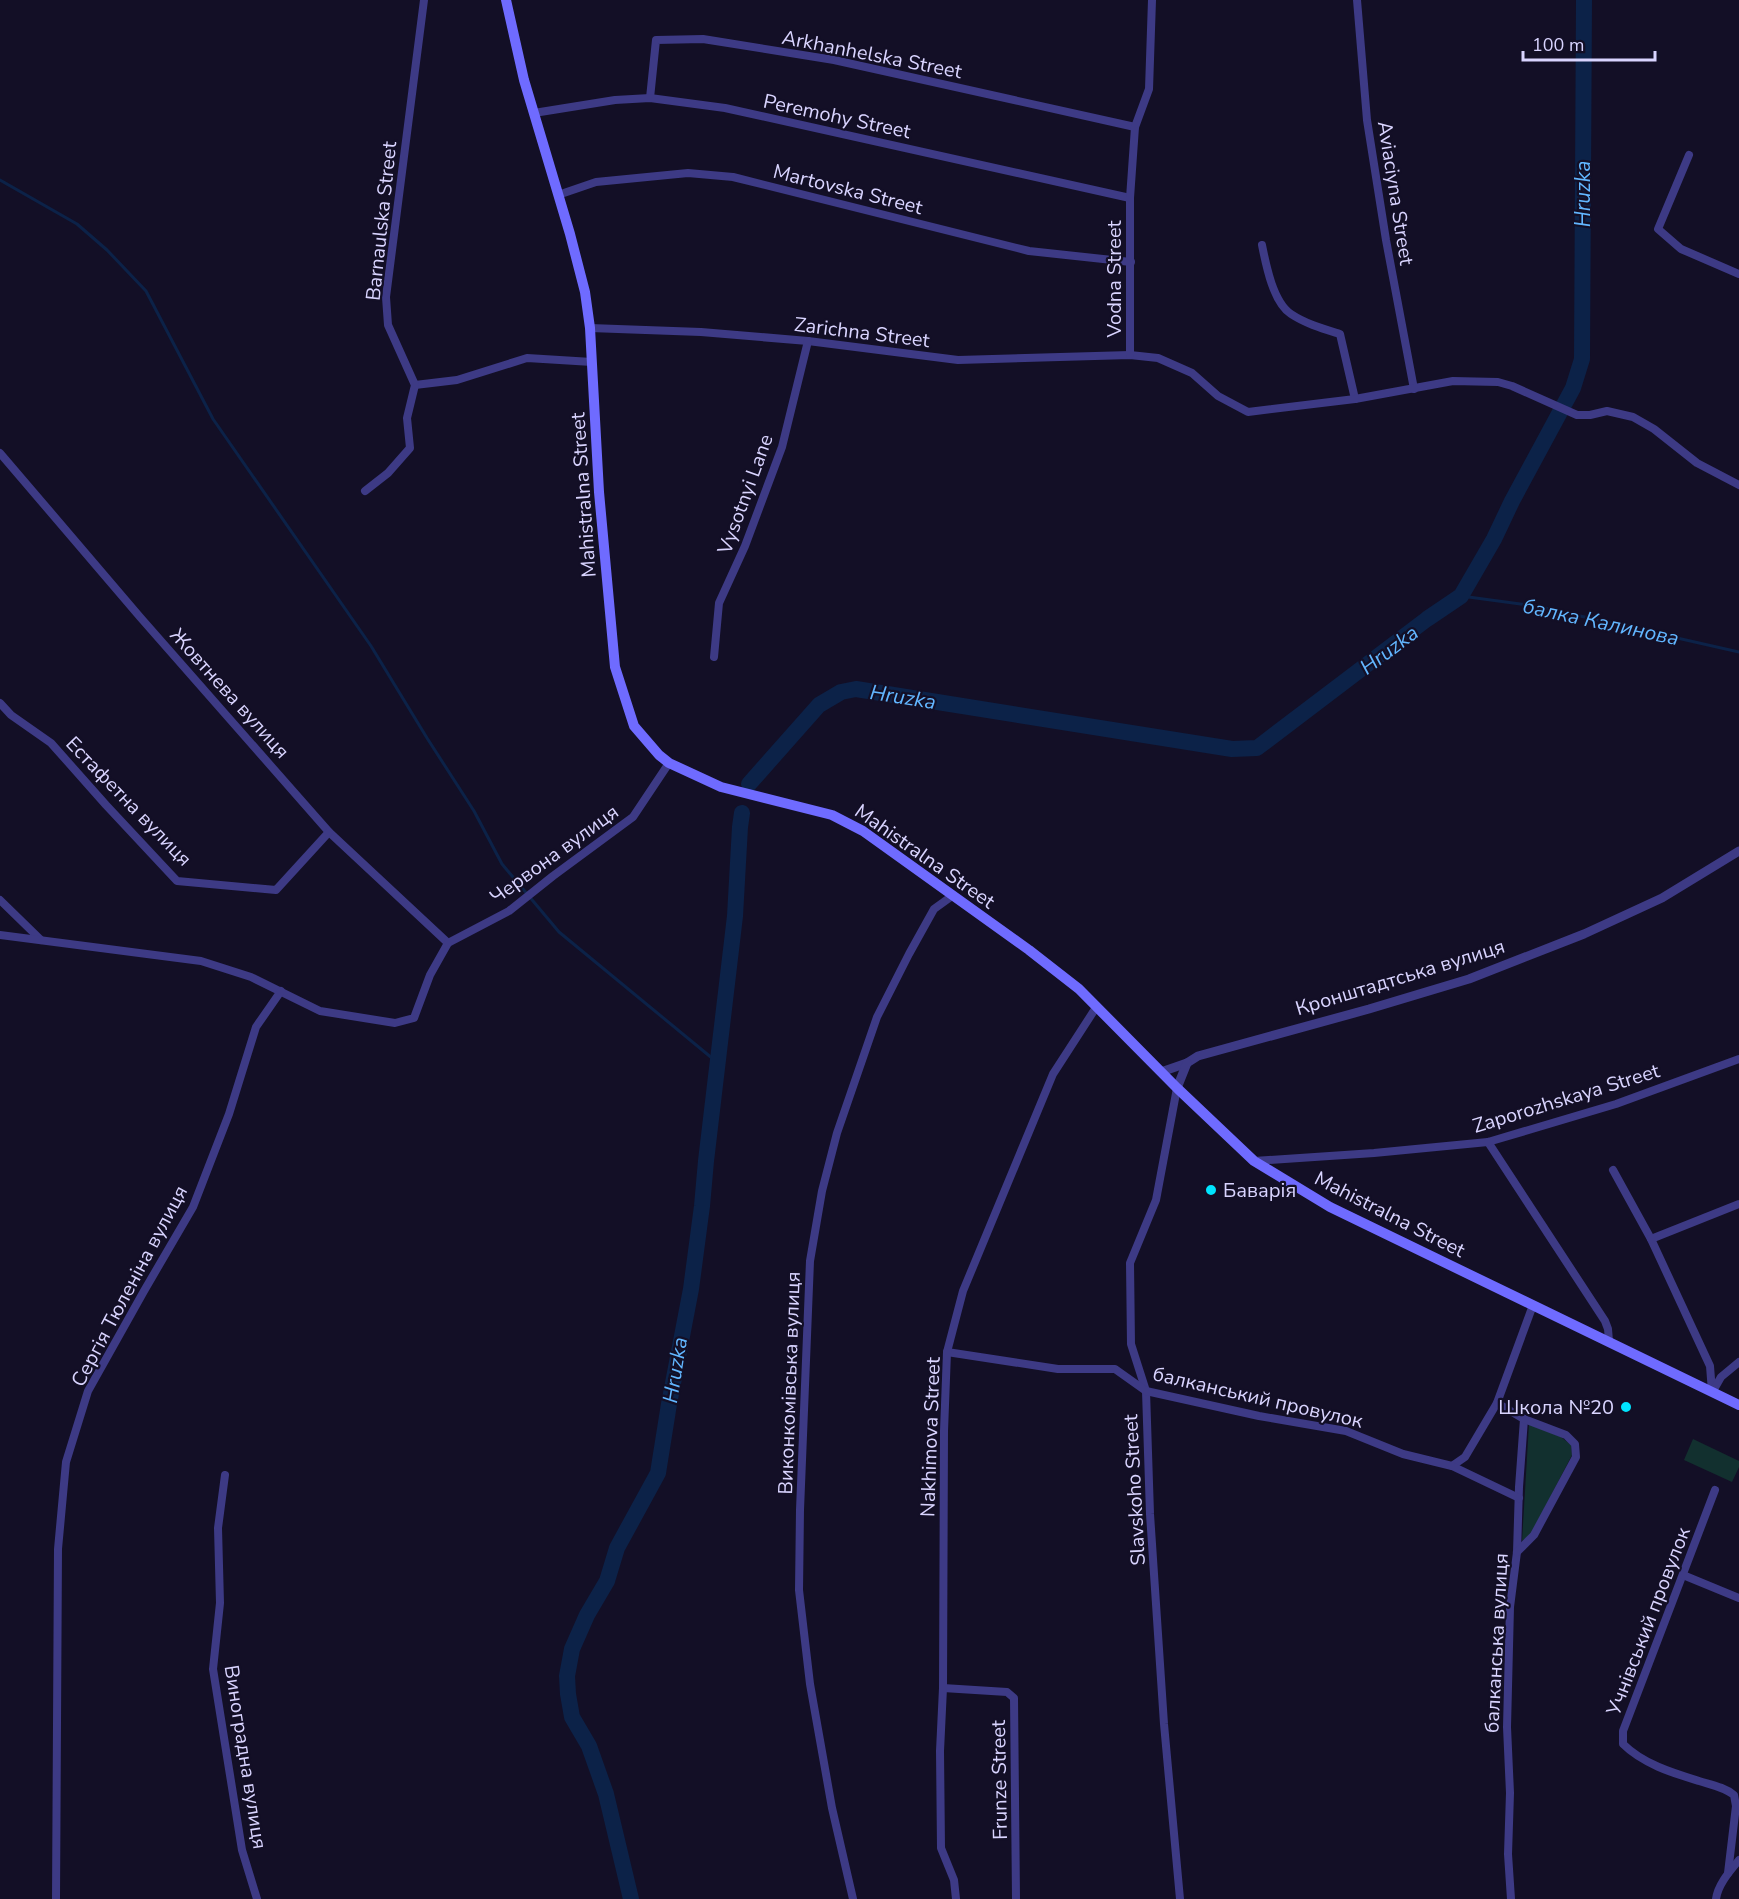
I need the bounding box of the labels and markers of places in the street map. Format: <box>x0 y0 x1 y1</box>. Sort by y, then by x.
place label: Баварія <box>1223 1177 1296 1204</box>
marker: Баварія <box>1204 1183 1218 1197</box>
place label: Школа №20 <box>1498 1394 1614 1421</box>
marker: Школа №20 <box>1619 1400 1633 1414</box>

